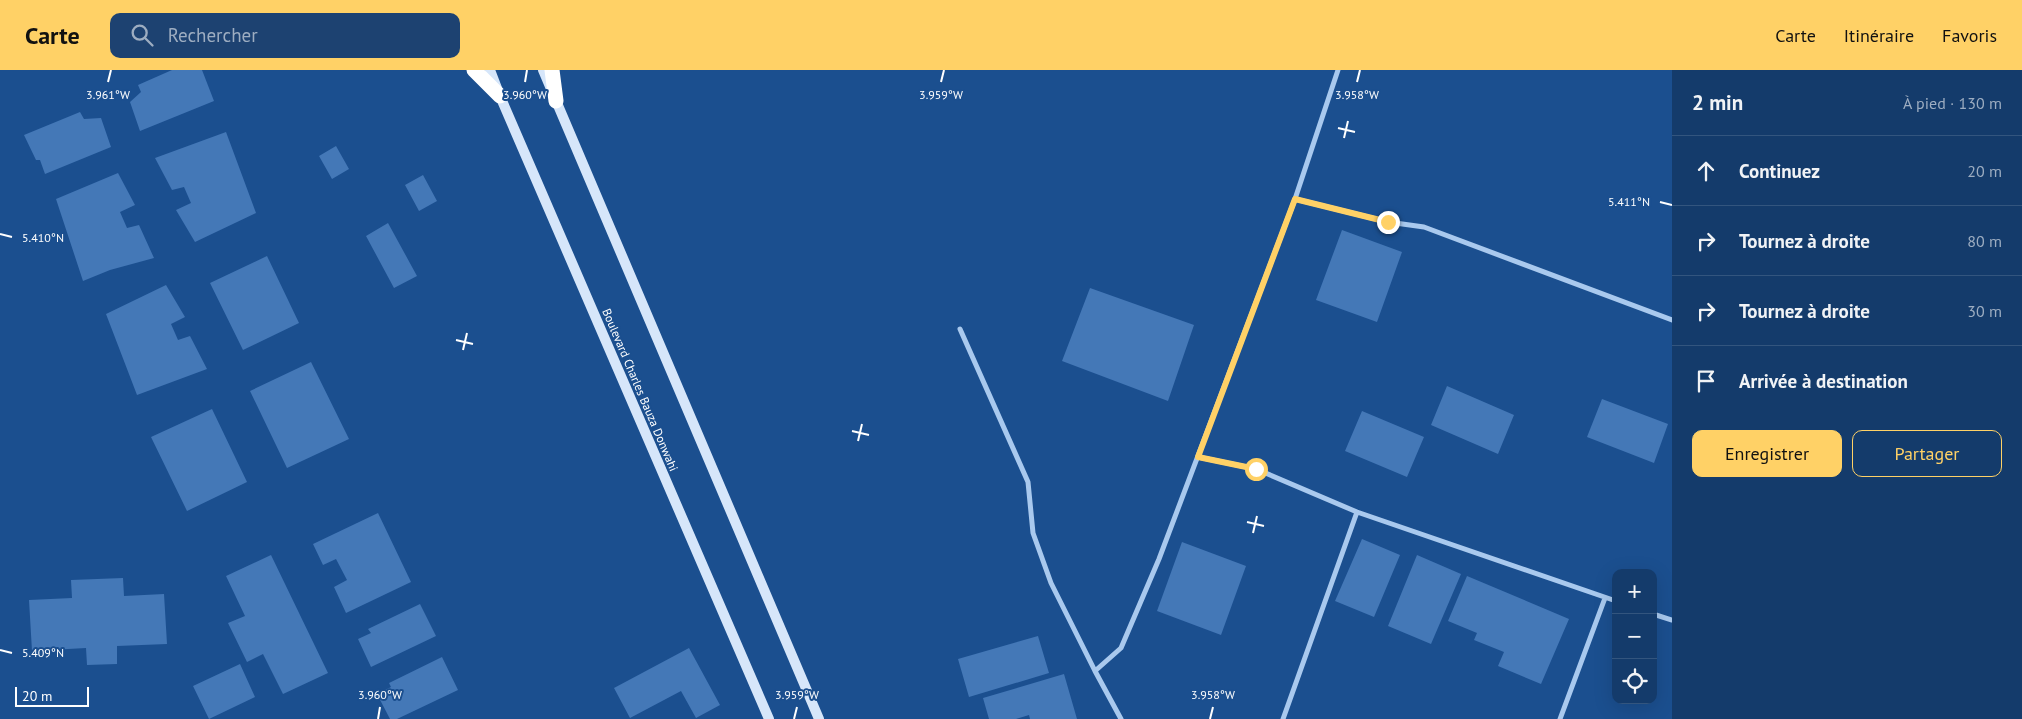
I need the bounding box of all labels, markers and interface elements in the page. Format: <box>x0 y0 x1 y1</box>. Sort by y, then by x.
search box <box>110 13 460 58</box>
text: Carte <box>25 20 80 51</box>
icon: search <box>128 21 156 49</box>
text: Rechercher <box>168 23 258 47</box>
text: Carte <box>1775 24 1816 47</box>
text: Itinéraire <box>1844 24 1914 47</box>
text: Favoris <box>1942 24 1997 47</box>
text: 3.961°W <box>86 87 130 102</box>
text: 3.960°W <box>503 87 547 102</box>
text: 3.959°W <box>919 87 963 102</box>
text: 3.958°W <box>1335 87 1379 102</box>
text: 2 min <box>1692 89 1743 116</box>
text: À pied · 130 m <box>1903 93 2002 113</box>
icon: ahead <box>1692 157 1720 185</box>
text: Continuez <box>1739 159 1820 183</box>
text: 20 m <box>1967 161 2002 181</box>
text: 5.411°N <box>1608 194 1650 209</box>
route end <box>1377 211 1400 234</box>
icon: right <box>1692 227 1720 255</box>
text: Tournez à droite <box>1739 229 1870 253</box>
text: 5.410°N <box>22 230 64 245</box>
text: 80 m <box>1967 231 2002 251</box>
icon: right <box>1692 297 1720 325</box>
text: Tournez à droite <box>1739 299 1870 323</box>
text: 30 m <box>1967 301 2002 321</box>
street label: Boulevard Charles Bauza Donwahi <box>599 306 682 473</box>
icon: arrive <box>1692 367 1720 395</box>
text: Arrivée à destination <box>1739 369 1908 393</box>
button: Enregistrer <box>1692 430 1842 477</box>
button: Partager <box>1852 430 2002 477</box>
route start <box>1245 458 1268 481</box>
map controls <box>1612 569 1657 704</box>
button: + <box>1612 569 1657 614</box>
button: − <box>1612 614 1657 659</box>
text: 5.409°N <box>22 645 64 660</box>
button: locate <box>1612 659 1657 704</box>
scale bar <box>15 684 89 707</box>
text: 20 m <box>22 687 52 705</box>
text: 3.960°W <box>358 687 402 702</box>
text: 3.959°W <box>775 687 819 702</box>
text: 3.958°W <box>1191 687 1235 702</box>

